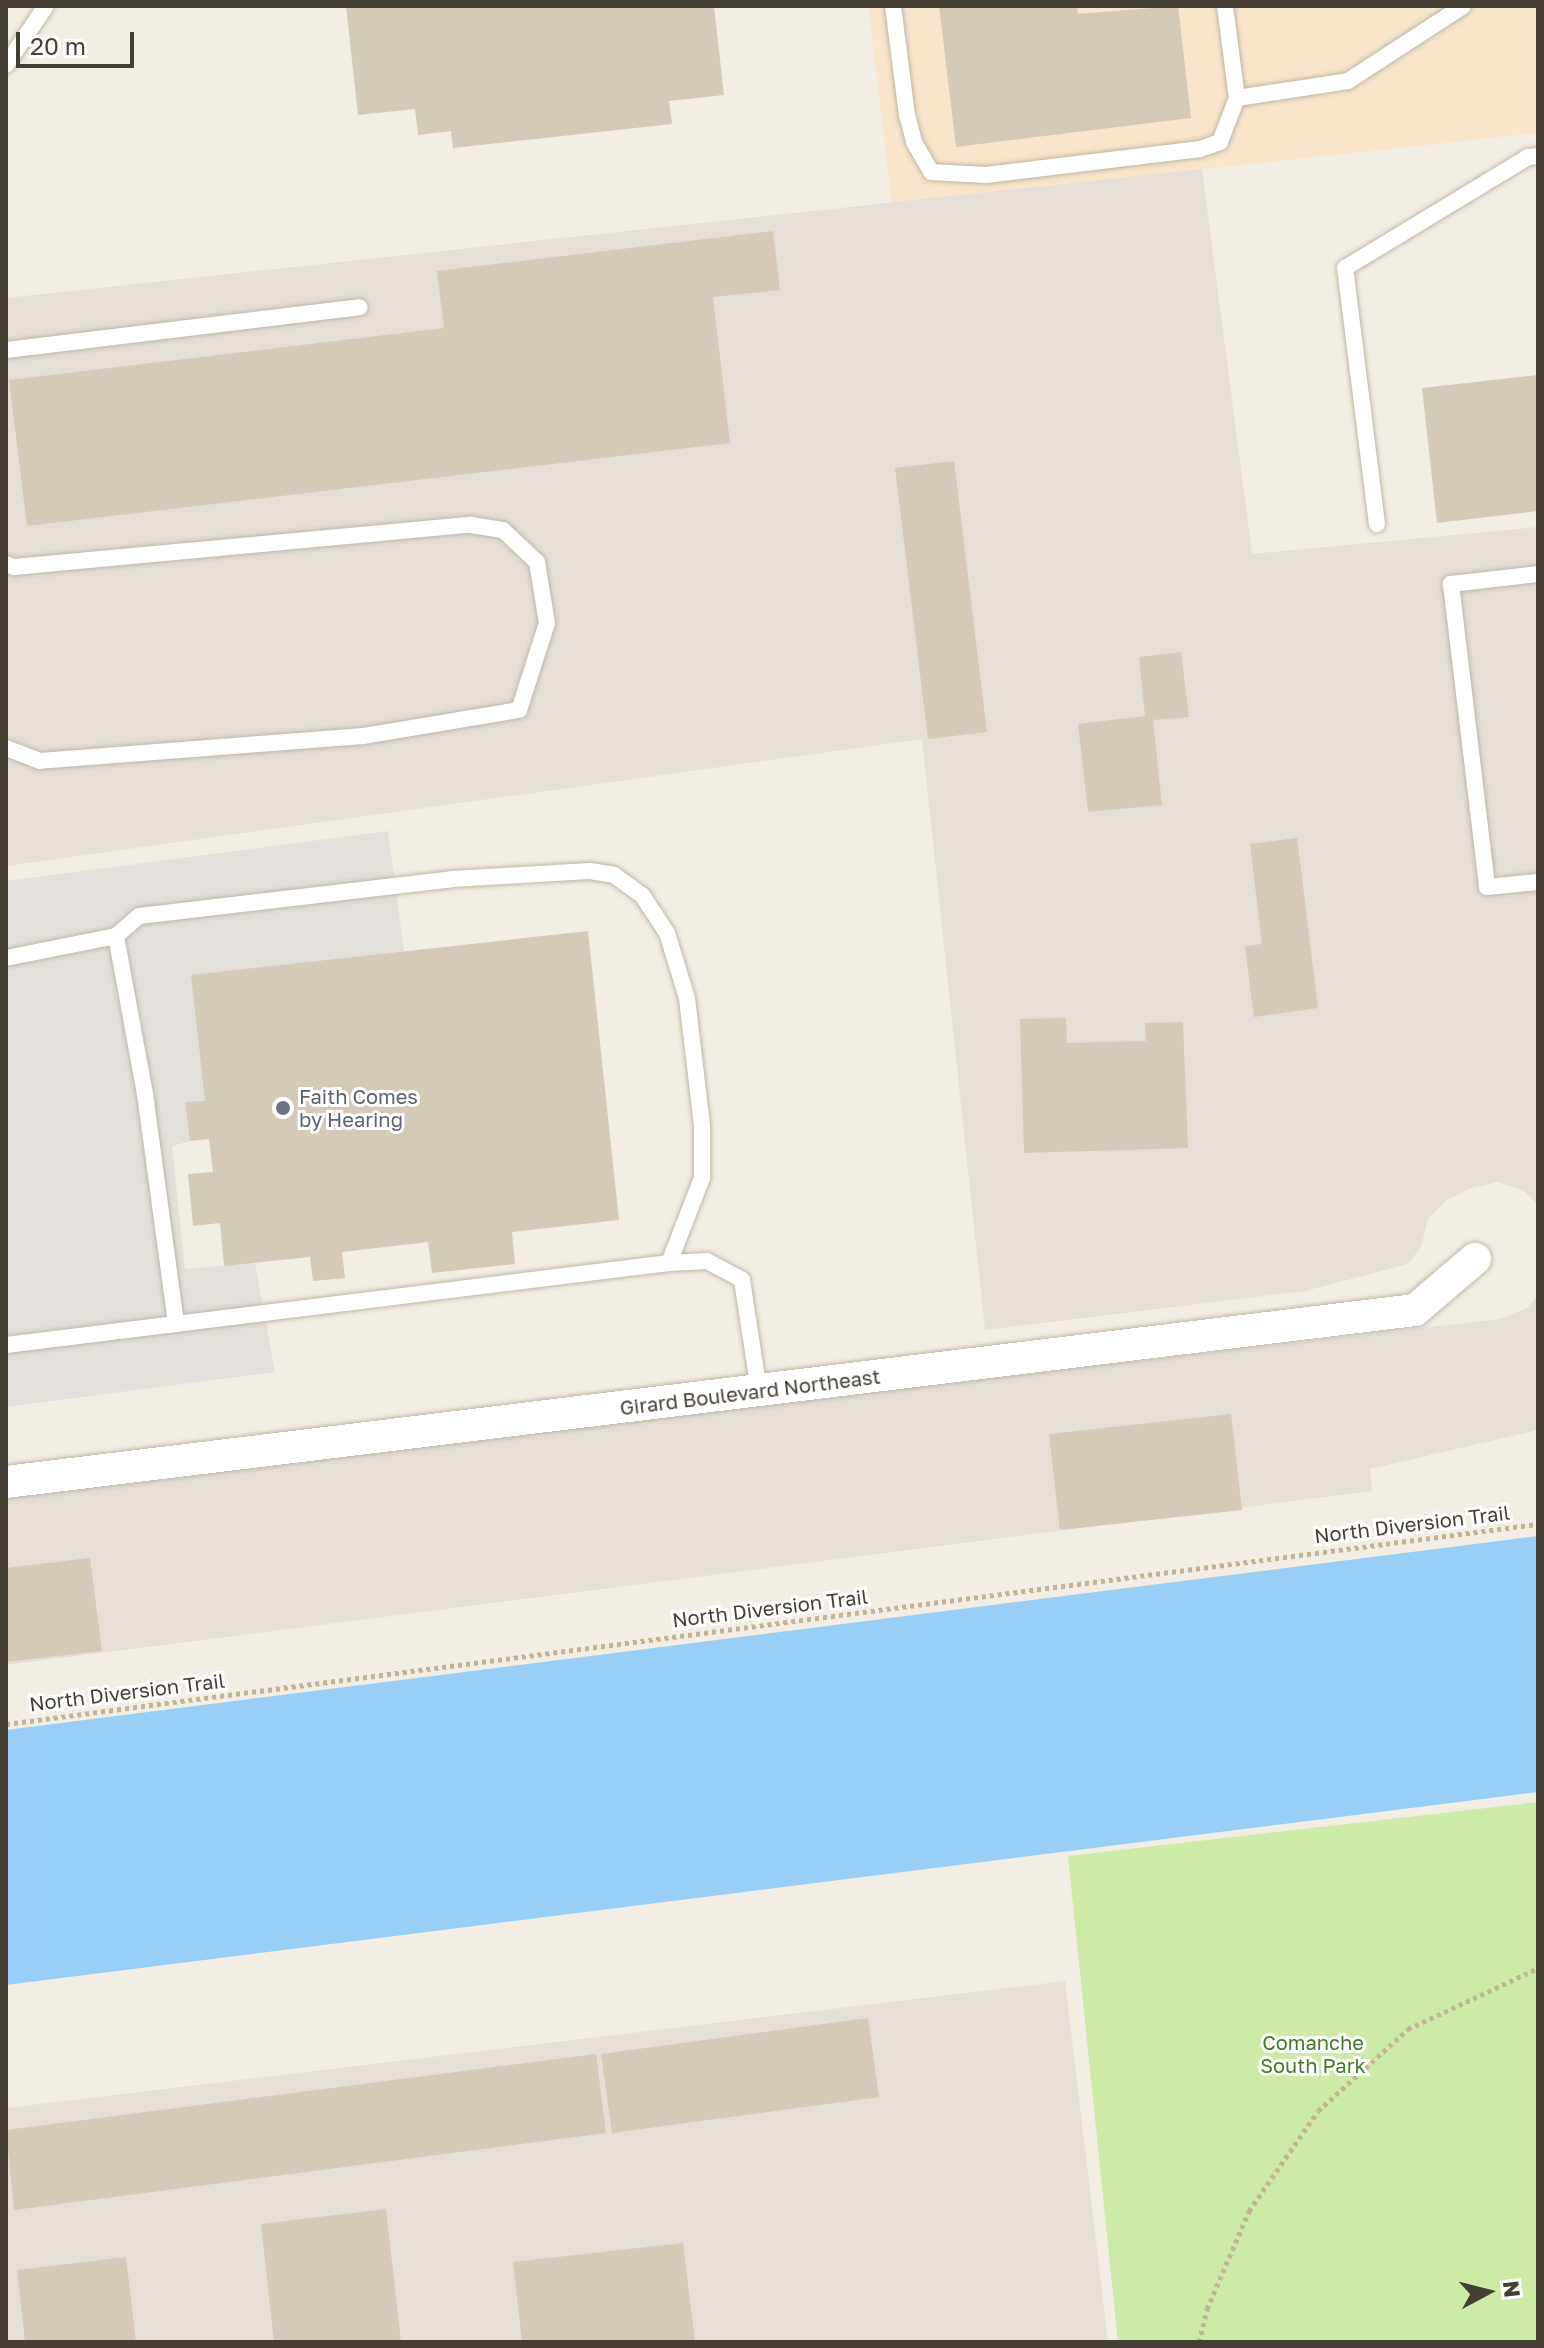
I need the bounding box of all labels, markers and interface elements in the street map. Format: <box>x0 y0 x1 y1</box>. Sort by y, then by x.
scale bar <box>20 16 138 66</box>
text: 20 m <box>30 31 86 60</box>
place label: Faith Comes by Hearing <box>299 1084 418 1131</box>
marker: Faith Comes by Hearing <box>274 1099 292 1117</box>
street label: Girard Boulevard Northeast <box>618 1364 882 1420</box>
street label: North Diversion Trail <box>1313 1500 1511 1548</box>
street label: North Diversion Trail <box>671 1584 869 1632</box>
street label: North Diversion Trail <box>28 1668 226 1716</box>
park label: Comanche South Park <box>1260 2030 1366 2077</box>
north arrow <box>1448 2252 1528 2332</box>
text: N <box>1498 2279 1527 2299</box>

